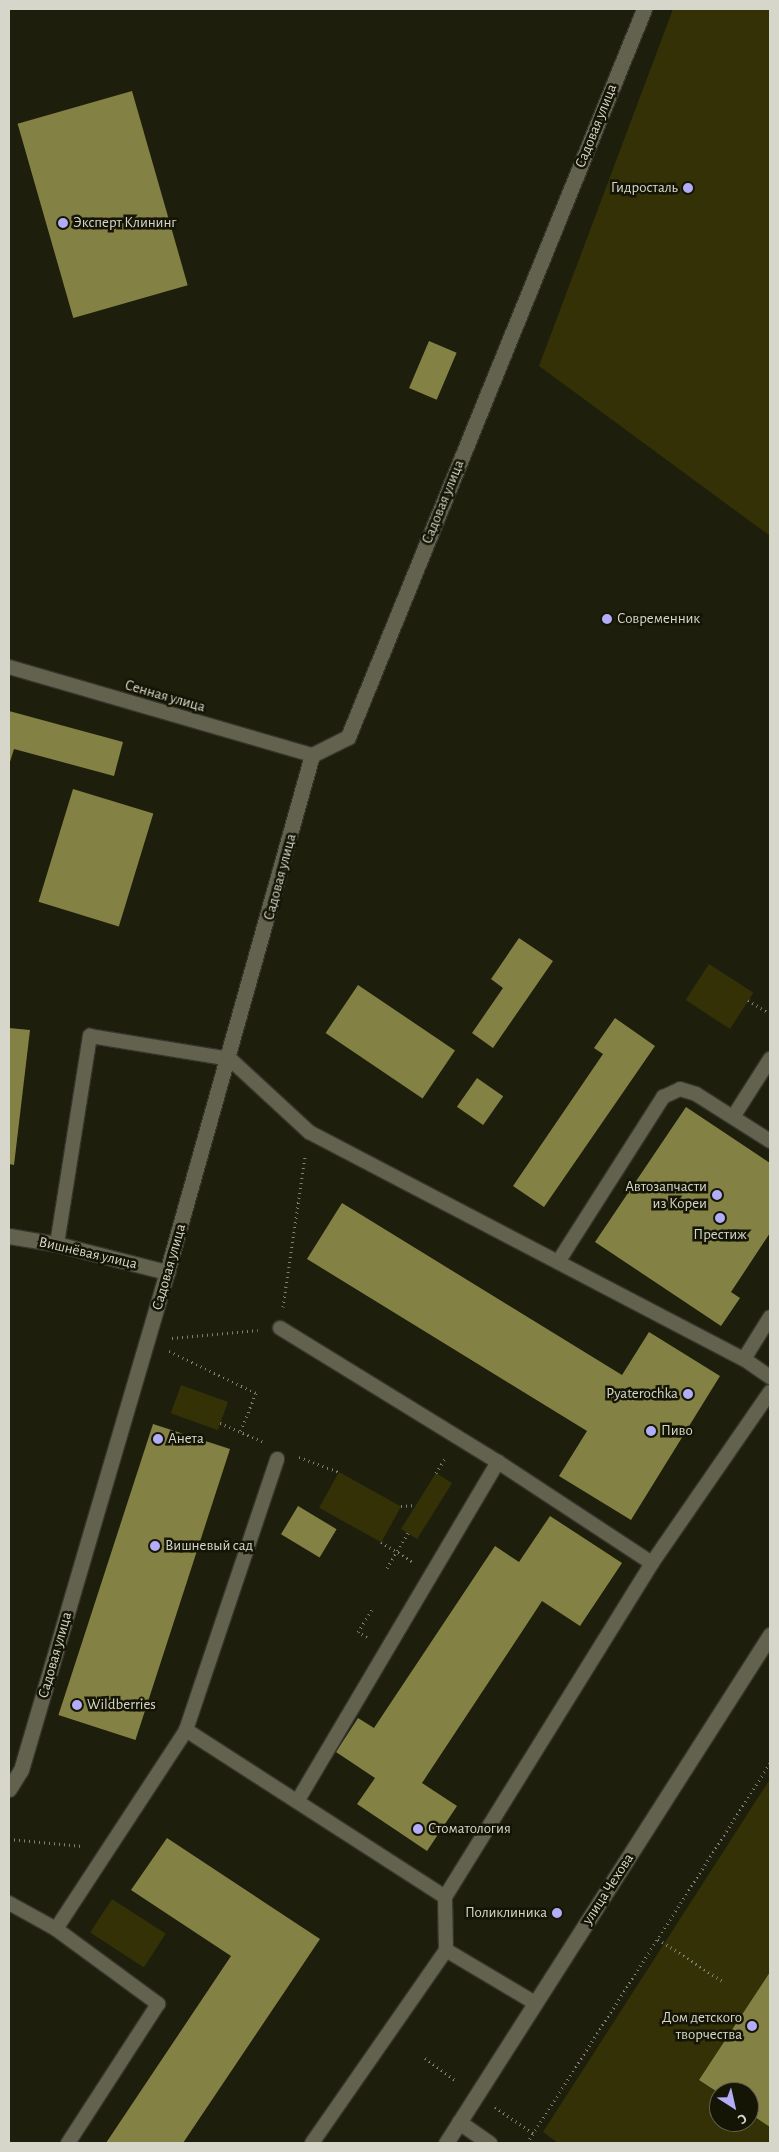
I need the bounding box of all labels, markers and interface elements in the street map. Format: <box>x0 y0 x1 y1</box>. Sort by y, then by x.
street label: Садовая улица <box>571 81 621 171</box>
place label: Гидросталь <box>611 179 678 197</box>
marker: Гидросталь <box>682 182 694 194</box>
place label: Эксперт Клининг <box>73 214 176 232</box>
marker: Эксперт Клининг <box>57 217 69 229</box>
street label: Садовая улица <box>418 457 468 547</box>
place label: Современник <box>617 610 700 628</box>
marker: Современник <box>601 613 613 625</box>
street label: Сенная улица <box>123 676 207 716</box>
street label: Садовая улица <box>260 832 300 922</box>
place label: Автозапчасти из Кореи <box>625 1177 707 1212</box>
marker: Автозапчасти из Кореи <box>711 1189 723 1201</box>
marker: Престиж <box>714 1212 726 1224</box>
street label: Садовая улица <box>148 1222 190 1312</box>
place label: Престиж <box>693 1226 747 1244</box>
street label: Вишнёвая улица <box>37 1233 139 1273</box>
place label: Pyaterochka <box>606 1385 678 1403</box>
marker: Pyaterochka <box>682 1388 694 1400</box>
place label: Пиво <box>661 1422 693 1440</box>
marker: Пиво <box>645 1425 657 1437</box>
place label: Анета <box>168 1430 204 1448</box>
marker: Анета <box>152 1433 164 1445</box>
place label: Вишневый сад <box>165 1537 253 1555</box>
marker: Вишневый сад <box>149 1540 161 1552</box>
street label: Садовая улица <box>34 1610 76 1700</box>
place label: Wildberries <box>87 1696 156 1714</box>
marker: Wildberries <box>71 1699 83 1711</box>
place label: Стоматология <box>428 1820 511 1838</box>
marker: Стоматология <box>412 1823 424 1835</box>
street label: улица Чехова <box>578 1850 638 1928</box>
place label: Поликлиника <box>465 1904 547 1922</box>
marker: Поликлиника <box>551 1907 563 1919</box>
place label: Дом детского творчества <box>662 2008 742 2043</box>
marker: Дом детского творчества <box>746 2020 758 2032</box>
north arrow <box>709 2082 759 2132</box>
text: С <box>735 2111 749 2126</box>

